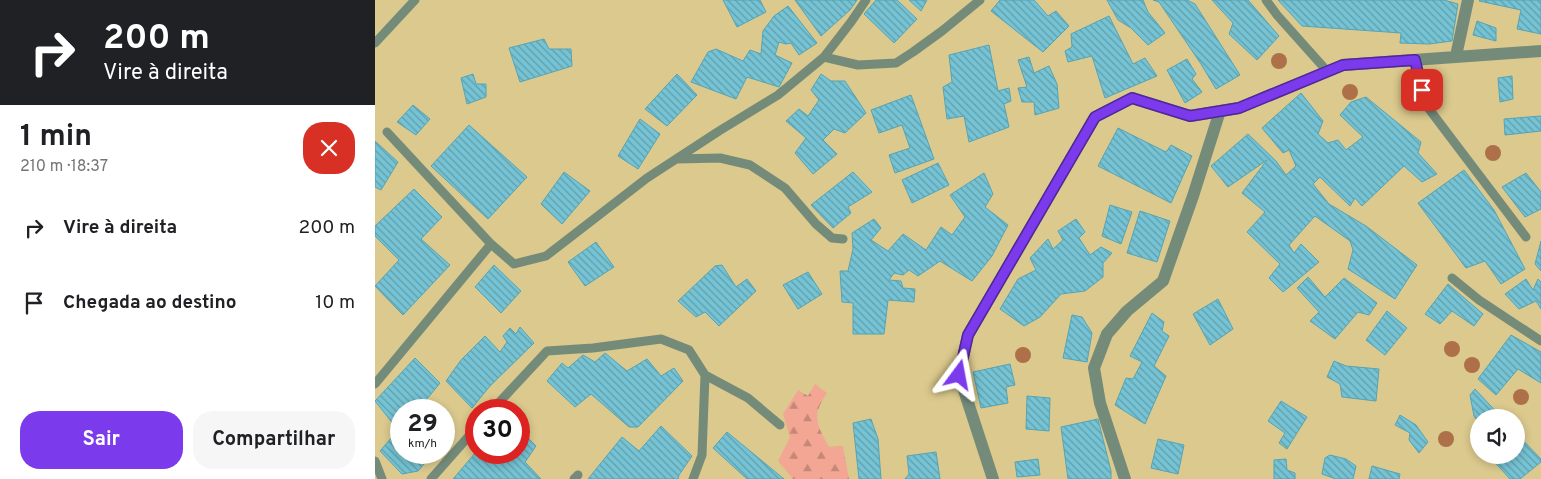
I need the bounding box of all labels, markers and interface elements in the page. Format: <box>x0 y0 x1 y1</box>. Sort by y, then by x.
text: 200 m <box>103 17 210 61</box>
icon: right <box>20 20 85 85</box>
text: Vire à direita <box>103 60 228 87</box>
pin <box>1401 69 1443 111</box>
icon: arrive <box>1408 76 1436 104</box>
text: 1 min <box>20 119 92 156</box>
button: close <box>303 122 355 174</box>
text: 210 m · 18:37 <box>20 157 108 177</box>
icon: right <box>20 214 48 242</box>
text: Vire à direita <box>63 216 177 240</box>
text: 200 m <box>299 216 355 240</box>
icon: arrive <box>20 289 48 317</box>
text: Chegada ao destino <box>63 291 237 315</box>
text: 10 m <box>315 291 355 315</box>
position arrow <box>932 348 984 400</box>
speed limit sign: 30 <box>465 399 530 464</box>
text: 29 <box>407 409 438 441</box>
map controls <box>1470 409 1525 464</box>
button: sound <box>1470 409 1525 464</box>
button: Sair <box>20 411 183 469</box>
button: Compartilhar <box>193 411 355 469</box>
text: km/h <box>408 436 437 452</box>

